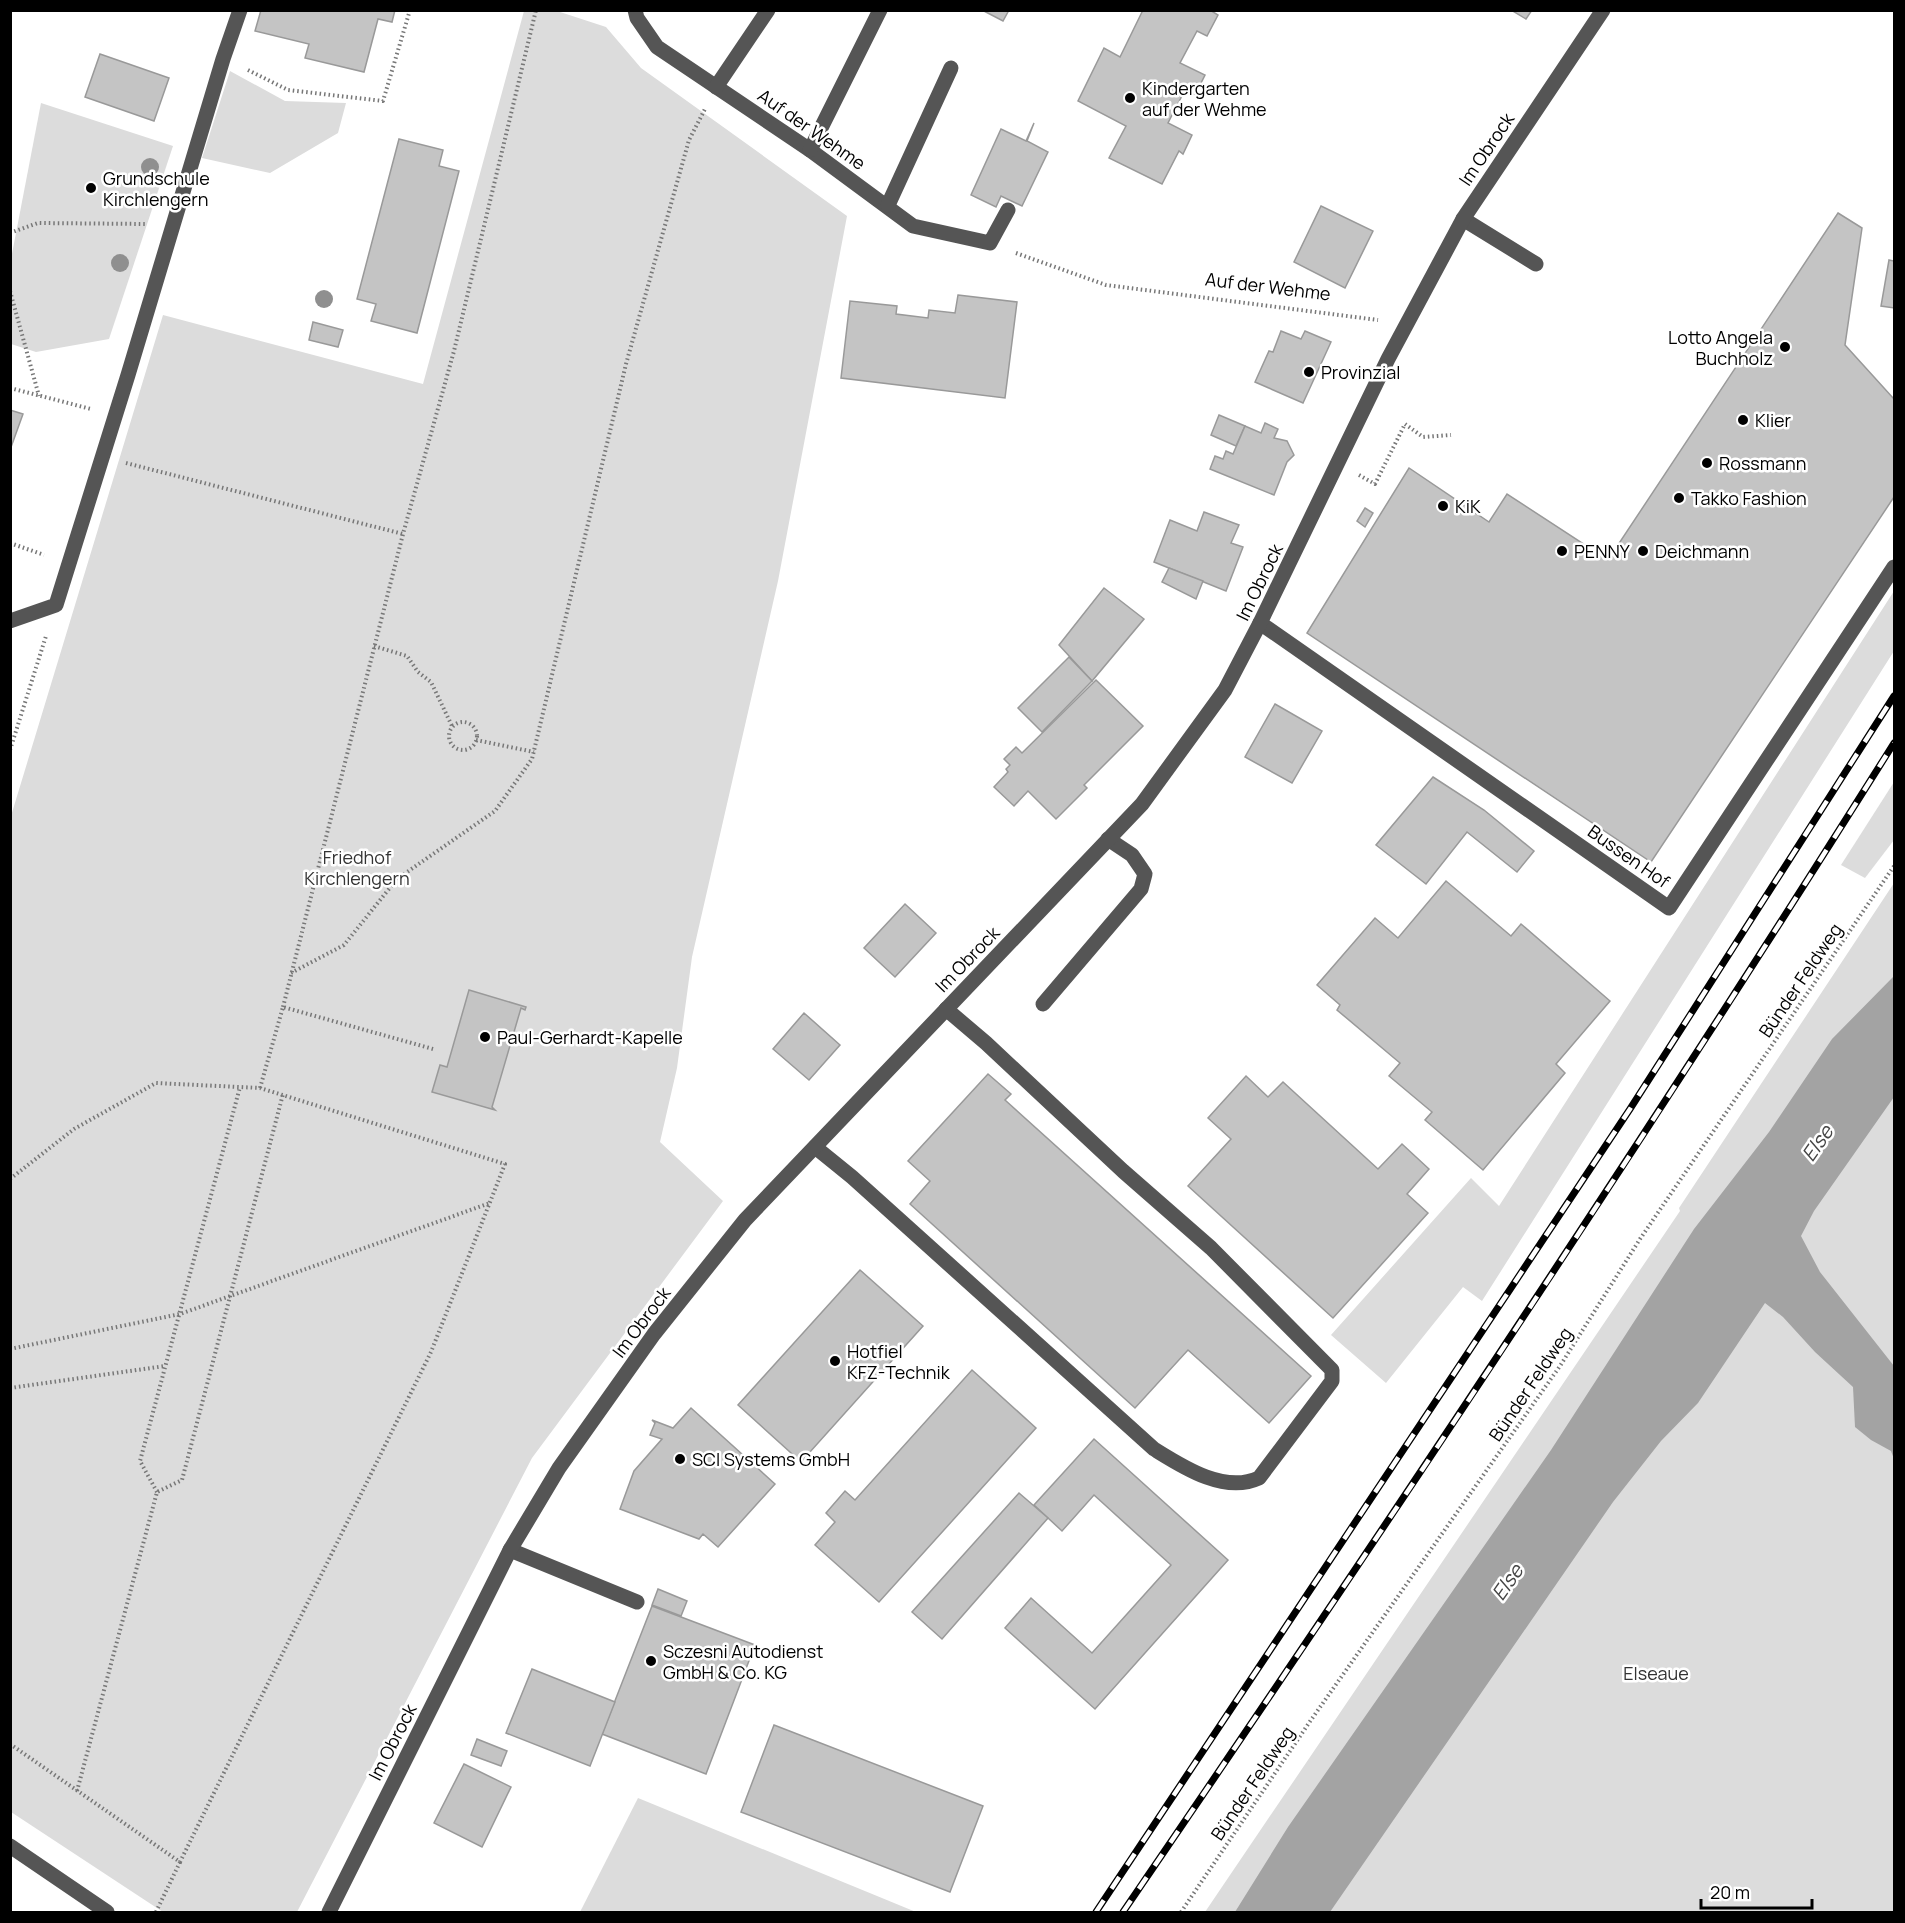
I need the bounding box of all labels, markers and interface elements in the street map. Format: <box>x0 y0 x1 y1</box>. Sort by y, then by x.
place label: Kindergarten auf der Wehme <box>1142 76 1267 121</box>
street label: Auf der Wehme <box>753 83 871 175</box>
marker: Kindergarten auf der Wehme <box>1123 91 1137 105</box>
street label: Im Obrock <box>1453 107 1520 190</box>
place label: Grundschule Kirchlengern <box>103 166 210 211</box>
marker: Grundschule Kirchlengern <box>84 181 98 195</box>
street label: Auf der Wehme <box>1204 266 1332 306</box>
place label: Lotto Angela Buchholz <box>1668 325 1773 370</box>
marker: Lotto Angela Buchholz <box>1778 340 1792 354</box>
place label: Provinzial <box>1321 360 1400 384</box>
marker: Provinzial <box>1302 365 1316 379</box>
place label: Klier <box>1755 408 1792 432</box>
marker: Klier <box>1736 413 1750 427</box>
place label: Rossmann <box>1719 451 1806 475</box>
marker: Rossmann <box>1700 456 1714 470</box>
place label: Takko Fashion <box>1691 486 1807 510</box>
marker: Takko Fashion <box>1672 491 1686 505</box>
place label: KiK <box>1455 494 1481 518</box>
marker: KiK <box>1436 499 1450 513</box>
street label: Im Obrock <box>1230 539 1288 624</box>
place label: PENNY <box>1574 539 1631 563</box>
place label: Deichmann <box>1655 539 1749 563</box>
marker: PENNY <box>1555 544 1569 558</box>
marker: Deichmann <box>1636 544 1650 558</box>
street label: Bussen Hof <box>1583 819 1675 893</box>
park label: Friedhof Kirchlengern <box>304 845 410 890</box>
street label: Bünder Feldweg <box>1753 918 1847 1042</box>
street label: Im Obrock <box>930 920 1005 997</box>
place label: Paul-Gerhardt-Kapelle <box>497 1025 683 1049</box>
marker: Paul-Gerhardt-Kapelle <box>478 1030 492 1044</box>
water label: Else <box>1795 1119 1840 1166</box>
street label: Im Obrock <box>607 1281 676 1362</box>
street label: Bünder Feldweg <box>1483 1322 1577 1446</box>
place label: Hotfiel KFZ-Technik <box>847 1339 951 1384</box>
marker: Hotfiel KFZ-Technik <box>828 1354 842 1368</box>
place label: SCI Systems GmbH <box>692 1447 850 1471</box>
marker: SCI Systems GmbH <box>673 1452 687 1466</box>
water label: Else <box>1485 1558 1530 1605</box>
place label: Sczesni Autodienst GmbH & Co. KG <box>663 1639 823 1684</box>
marker: Sczesni Autodienst GmbH & Co. KG <box>644 1654 658 1668</box>
park label: Elseaue <box>1623 1661 1689 1685</box>
street label: Im Obrock <box>363 1699 422 1784</box>
street label: Bünder Feldweg <box>1205 1721 1299 1845</box>
scale bar <box>1701 1872 1812 1910</box>
text: 20 m <box>1710 1880 1750 1904</box>

